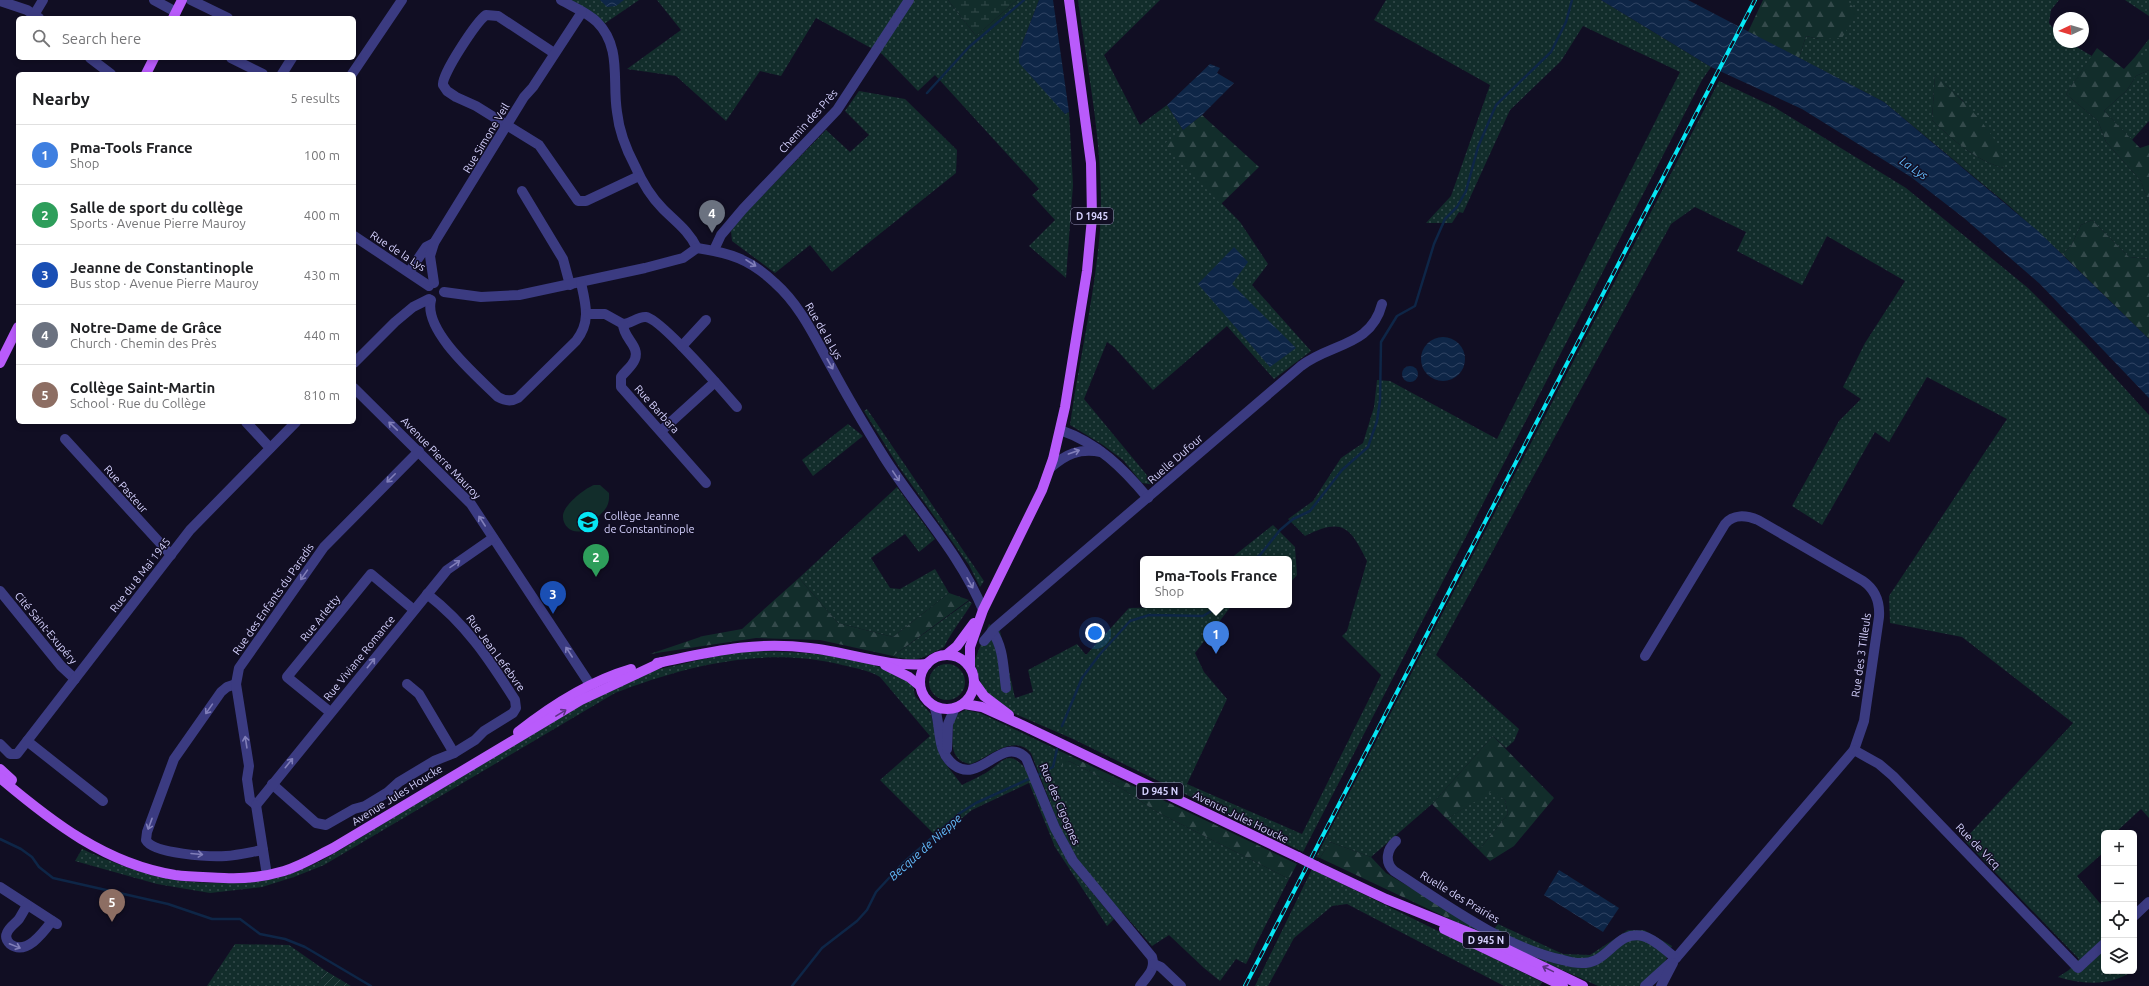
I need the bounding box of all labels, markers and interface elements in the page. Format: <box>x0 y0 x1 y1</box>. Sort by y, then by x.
north arrow <box>2053 12 2089 48</box>
search box <box>16 16 356 60</box>
icon: search <box>30 27 52 49</box>
text: Search here <box>62 30 141 47</box>
street label: Chemin des Près <box>776 87 840 155</box>
text: Nearby <box>32 89 90 108</box>
text: 5 results <box>290 91 340 105</box>
street label: Rue Simone Veil <box>460 101 512 175</box>
text: Pma-Tools France <box>70 139 193 156</box>
text: 1 <box>41 148 49 162</box>
text: 100 m <box>304 148 340 162</box>
water label: La Lys <box>1898 154 1930 182</box>
text: Shop <box>70 156 99 170</box>
text: Salle de sport du collège <box>70 199 243 216</box>
pin: 4 <box>699 200 725 233</box>
text: 2 <box>41 208 49 222</box>
text: 400 m <box>304 208 340 222</box>
road number: D 1945 <box>1071 208 1113 224</box>
text: Sports · Avenue Pierre Mauroy <box>70 216 246 230</box>
street label: Rue de la Lys <box>368 229 428 273</box>
text: Jeanne de Constantinople <box>70 259 254 276</box>
one-way arrow <box>745 259 756 268</box>
text: 3 <box>41 268 49 282</box>
text: 430 m <box>304 268 340 282</box>
text: Bus stop · Avenue Pierre Mauroy <box>70 276 258 290</box>
street label: Rue de la Lys <box>803 301 845 362</box>
text: Notre-Dame de Grâce <box>70 319 222 336</box>
text: 4 <box>41 328 49 342</box>
text: 440 m <box>304 328 340 342</box>
text: Church · Chemin des Près <box>70 336 217 350</box>
one-way arrow <box>826 358 834 370</box>
text: Collège Saint-Martin <box>70 379 215 396</box>
street label: Rue Barbara <box>632 383 682 435</box>
text: 5 <box>41 388 49 402</box>
text: 810 m <box>304 388 340 402</box>
text: School · Rue du Collège <box>70 396 206 410</box>
street label: Avenue Pierre Mauroy <box>399 415 484 502</box>
one-way arrow <box>388 422 398 431</box>
street label: Ruelle Dufour <box>1145 431 1205 486</box>
one-way arrow <box>1068 448 1080 456</box>
street label: Rue Pasteur <box>102 463 151 516</box>
one-way arrow <box>892 470 900 481</box>
one-way arrow <box>386 473 396 483</box>
school or university icon: Collège Jeanne de Constantinople <box>575 509 601 535</box>
place label: Collège Jeanne de Constantinople <box>604 510 695 535</box>
one-way arrow <box>478 516 486 527</box>
street label: Rue du 8 Mai 1945 <box>107 535 173 615</box>
street label: Rue des Enfants du Paradis <box>230 541 316 657</box>
pin: 2 <box>583 544 609 577</box>
popup <box>1140 556 1292 608</box>
one-way arrow <box>449 560 460 568</box>
text: Pma-Tools France <box>1155 567 1277 584</box>
one-way arrow <box>300 569 308 580</box>
one-way arrow <box>967 577 974 589</box>
pin: 3 <box>540 581 566 614</box>
text: Shop <box>1155 584 1184 598</box>
street label: Cité Saint-Exupéry <box>12 590 80 667</box>
street label: Rue Arletty <box>298 592 343 644</box>
street label: Rue Jean Lefebvre <box>464 612 528 694</box>
street label: Rue des 3 Tilleuls <box>1849 612 1873 698</box>
street label: Rue Viviane Romance <box>321 613 397 703</box>
pin: 1 <box>1203 621 1229 654</box>
your location <box>1085 623 1105 643</box>
one-way arrow <box>565 647 573 658</box>
one-way arrow <box>366 657 375 668</box>
one-way arrow <box>205 704 213 715</box>
one-way arrow <box>555 708 567 716</box>
one-way arrow <box>241 736 249 749</box>
one-way arrow <box>285 758 293 769</box>
street label: Avenue Jules Houcke <box>350 762 444 828</box>
street label: Rue des Cigognes <box>1037 762 1083 847</box>
road number: D 945 N <box>1137 783 1183 799</box>
street label: Avenue Jules Houcke <box>1191 789 1291 845</box>
water label: Becque de Nieppe <box>886 811 964 883</box>
one-way arrow <box>146 817 153 830</box>
street label: Rue de Vicq <box>1953 821 2003 871</box>
map controls <box>2101 830 2137 974</box>
button: + <box>2101 830 2137 866</box>
one-way arrow <box>190 851 203 858</box>
button: − <box>2101 866 2137 902</box>
street label: Ruelle des Prairies <box>1418 869 1502 925</box>
pin: 5 <box>99 889 125 922</box>
button: locate <box>2101 902 2137 938</box>
road number: D 945 N <box>1463 932 1509 948</box>
button: layers <box>2101 938 2137 974</box>
one-way arrow <box>9 942 21 950</box>
one-way arrow <box>1542 965 1554 972</box>

